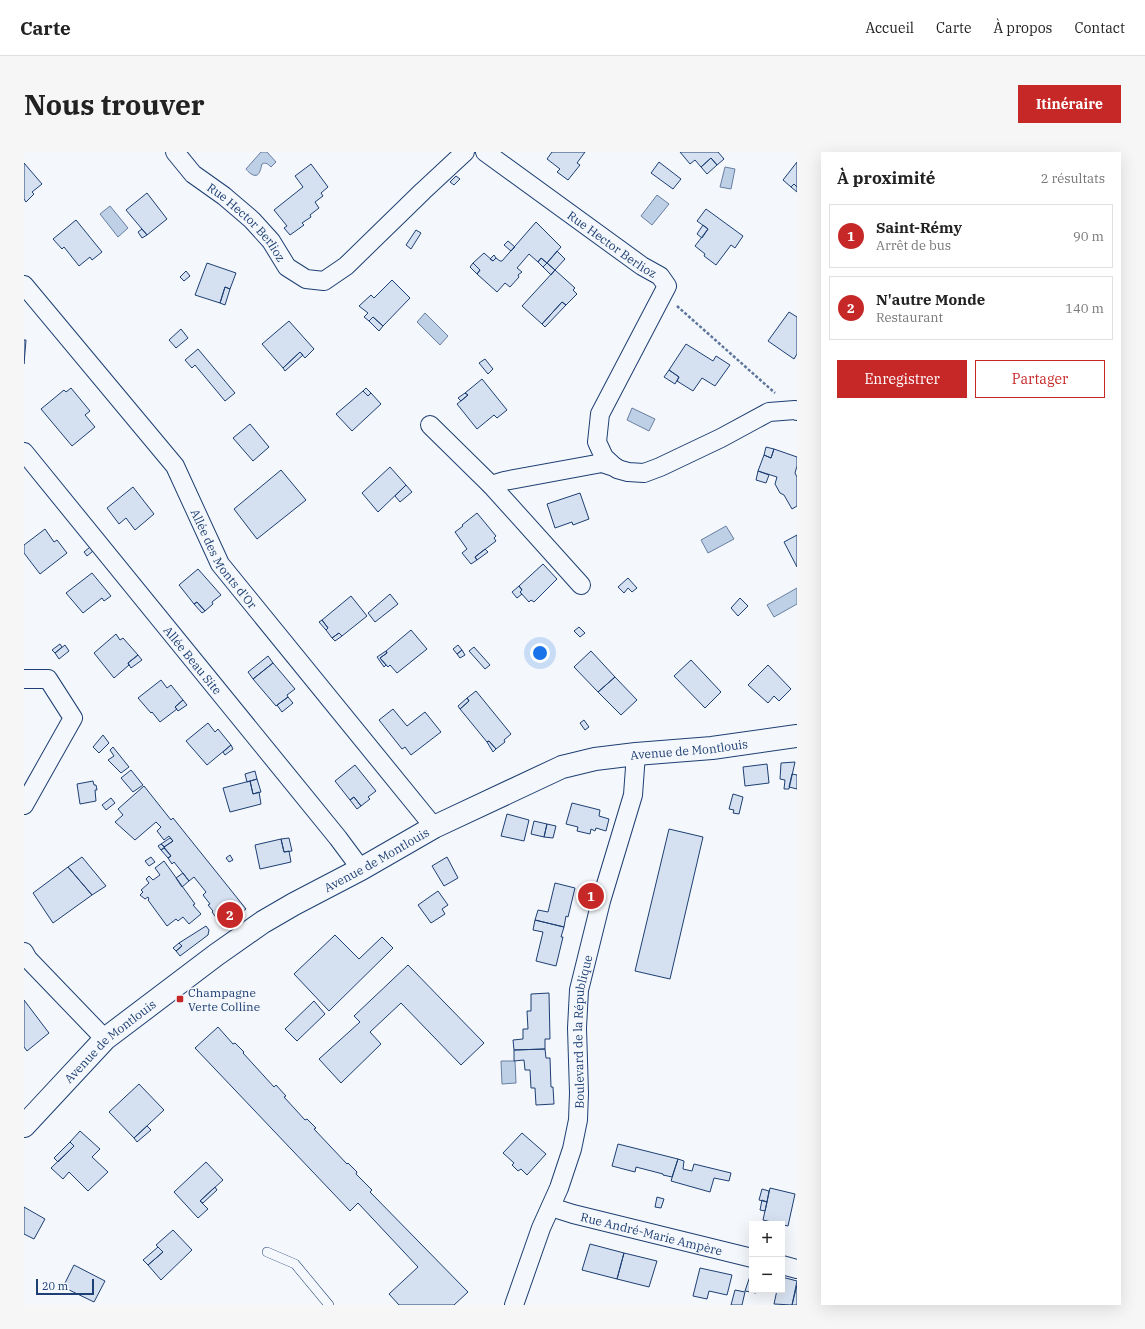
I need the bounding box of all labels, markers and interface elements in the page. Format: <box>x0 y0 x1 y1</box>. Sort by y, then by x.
text: Carte <box>20 16 71 40</box>
text: Accueil <box>865 19 914 37</box>
text: Carte <box>936 19 971 37</box>
text: À propos <box>993 19 1052 37</box>
text: Contact <box>1074 19 1125 37</box>
button: Itinéraire <box>1018 85 1121 123</box>
text: Nous trouver <box>24 86 205 123</box>
text: À proximité <box>837 167 935 189</box>
text: 2 résultats <box>1041 170 1105 187</box>
street label: Rue Hector Berlioz <box>205 179 289 264</box>
street label: Rue Hector Berlioz <box>565 207 660 280</box>
text: Saint-Rémy <box>876 218 962 237</box>
text: 1 <box>847 228 855 245</box>
text: 90 m <box>1073 228 1104 245</box>
text: Arrêt de bus <box>876 237 951 254</box>
text: N'autre Monde <box>876 290 985 309</box>
text: 2 <box>847 300 855 317</box>
text: 140 m <box>1065 300 1104 317</box>
text: Restaurant <box>876 309 943 326</box>
button: Enregistrer <box>837 360 967 398</box>
button: Partager <box>975 360 1105 398</box>
street label: Allée des Monts d'Or <box>188 506 261 612</box>
street label: Allée Beau Site <box>161 623 225 697</box>
your location <box>530 643 550 663</box>
street label: Avenue de Montlouis <box>629 736 749 762</box>
street label: Avenue de Montlouis <box>321 824 432 895</box>
pin: 1 <box>578 881 604 911</box>
pin: 2 <box>217 900 243 930</box>
street label: Boulevard de la République <box>569 953 595 1109</box>
place label: Champagne Verte Colline <box>188 985 260 1014</box>
marker: Champagne Verte Colline <box>175 994 185 1004</box>
street label: Avenue de Montlouis <box>61 996 158 1086</box>
street label: Rue André-Marie Ampère <box>579 1209 724 1258</box>
map controls <box>749 1221 785 1293</box>
button: + <box>749 1221 785 1257</box>
button: − <box>749 1257 785 1293</box>
scale bar <box>36 1277 94 1296</box>
text: 20 m <box>42 1279 68 1293</box>

